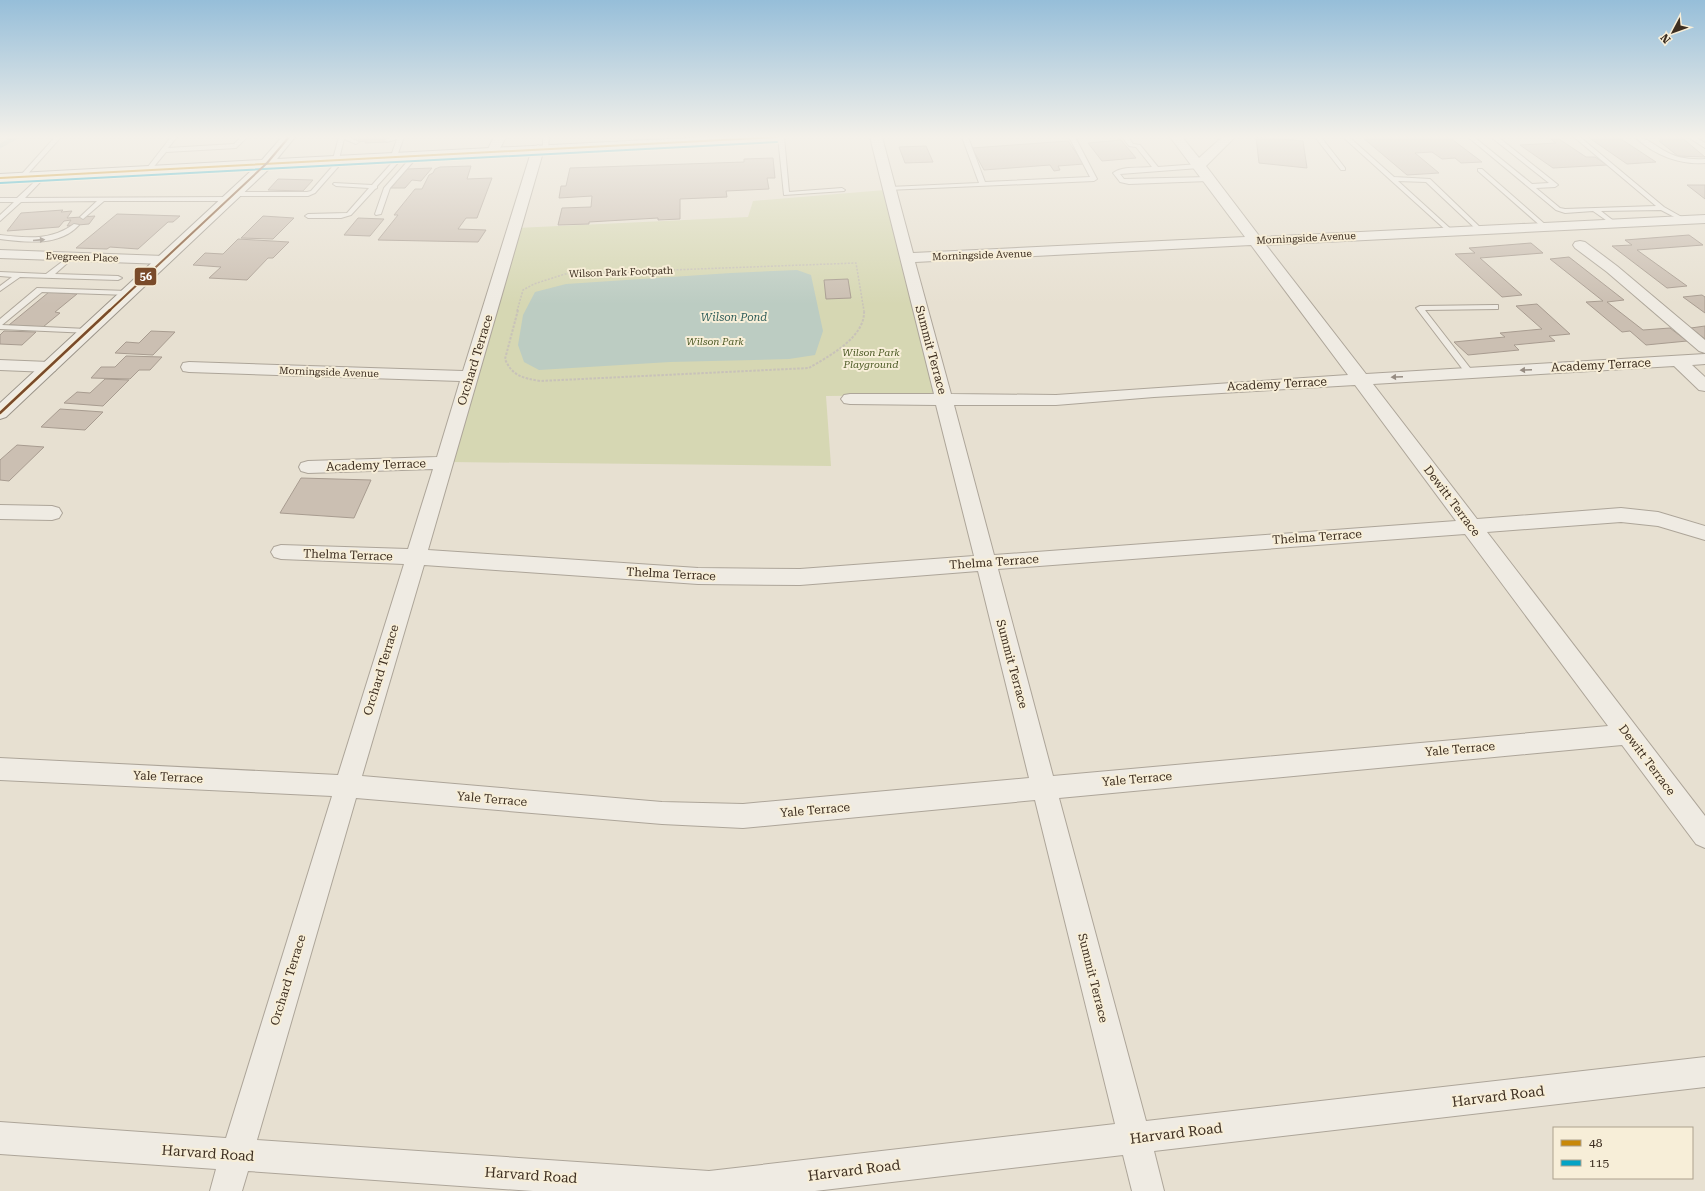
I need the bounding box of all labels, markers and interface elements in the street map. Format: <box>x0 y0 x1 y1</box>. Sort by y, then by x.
north arrow <box>1653 12 1693 52</box>
text: N <box>1658 30 1674 46</box>
street label: Morningside Avenue <box>1256 230 1357 246</box>
one-way arrow <box>33 236 45 243</box>
street label: Morningside Avenue <box>932 248 1032 262</box>
street label: Evegreen Place <box>45 250 119 264</box>
street label: Wilson Park Footpath <box>569 265 674 279</box>
line badge: 56 <box>134 267 157 286</box>
text: 56 <box>140 270 152 283</box>
street label: Summit Terrace <box>912 304 950 396</box>
water label: Wilson Pond <box>701 311 767 324</box>
street label: Orchard Terrace <box>455 313 496 407</box>
park label: Wilson Park <box>686 336 744 347</box>
park label: Wilson Park Playground <box>842 347 900 370</box>
street label: Academy Terrace <box>1551 355 1652 375</box>
street label: Morningside Avenue <box>279 365 379 379</box>
one-way arrow <box>1520 366 1532 373</box>
street label: Academy Terrace <box>1227 374 1328 394</box>
one-way arrow <box>1391 374 1403 381</box>
street label: Academy Terrace <box>326 456 427 474</box>
street label: Dewitt Terrace <box>1421 463 1483 539</box>
street label: Thelma Terrace <box>1272 527 1363 547</box>
street label: Thelma Terrace <box>303 546 393 564</box>
street label: Thelma Terrace <box>949 552 1040 572</box>
street label: Thelma Terrace <box>626 565 717 583</box>
street label: Summit Terrace <box>993 618 1031 710</box>
street label: Orchard Terrace <box>361 623 402 717</box>
street label: Dewitt Terrace <box>1616 722 1678 798</box>
street label: Yale Terrace <box>1424 739 1496 759</box>
street label: Yale Terrace <box>132 768 204 786</box>
street label: Yale Terrace <box>1101 769 1173 789</box>
street label: Yale Terrace <box>456 789 528 809</box>
street label: Yale Terrace <box>779 800 851 820</box>
street label: Summit Terrace <box>1075 932 1111 1024</box>
street label: Orchard Terrace <box>268 933 309 1027</box>
street label: Harvard Road <box>1451 1082 1545 1110</box>
street label: Harvard Road <box>1129 1119 1223 1147</box>
legend <box>1553 1127 1693 1179</box>
text: 48 <box>1589 1136 1603 1150</box>
street label: Harvard Road <box>161 1142 255 1164</box>
street label: Harvard Road <box>807 1156 901 1184</box>
text: 115 <box>1589 1156 1609 1170</box>
street label: Harvard Road <box>484 1164 578 1186</box>

